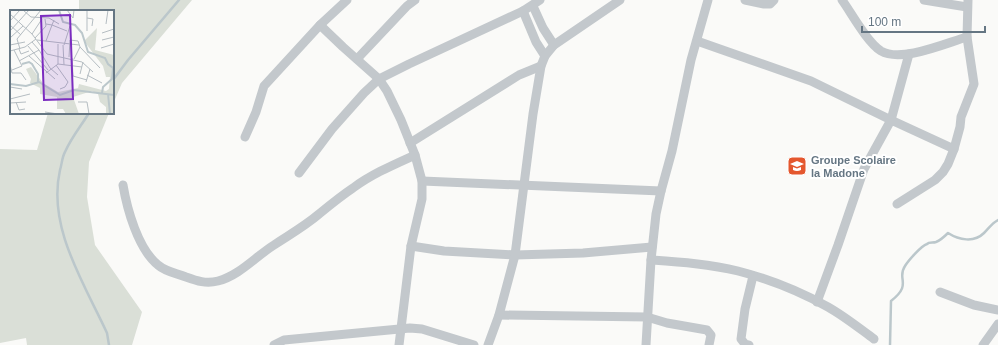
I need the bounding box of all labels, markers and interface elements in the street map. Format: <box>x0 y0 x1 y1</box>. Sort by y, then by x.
scale bar <box>862 8 985 34</box>
inset map <box>10 10 114 114</box>
text: 100 m <box>868 15 901 29</box>
place label: Groupe Scolaire la Madone <box>811 154 896 179</box>
school or university icon: Groupe Scolaire la Madone <box>786 155 808 177</box>

